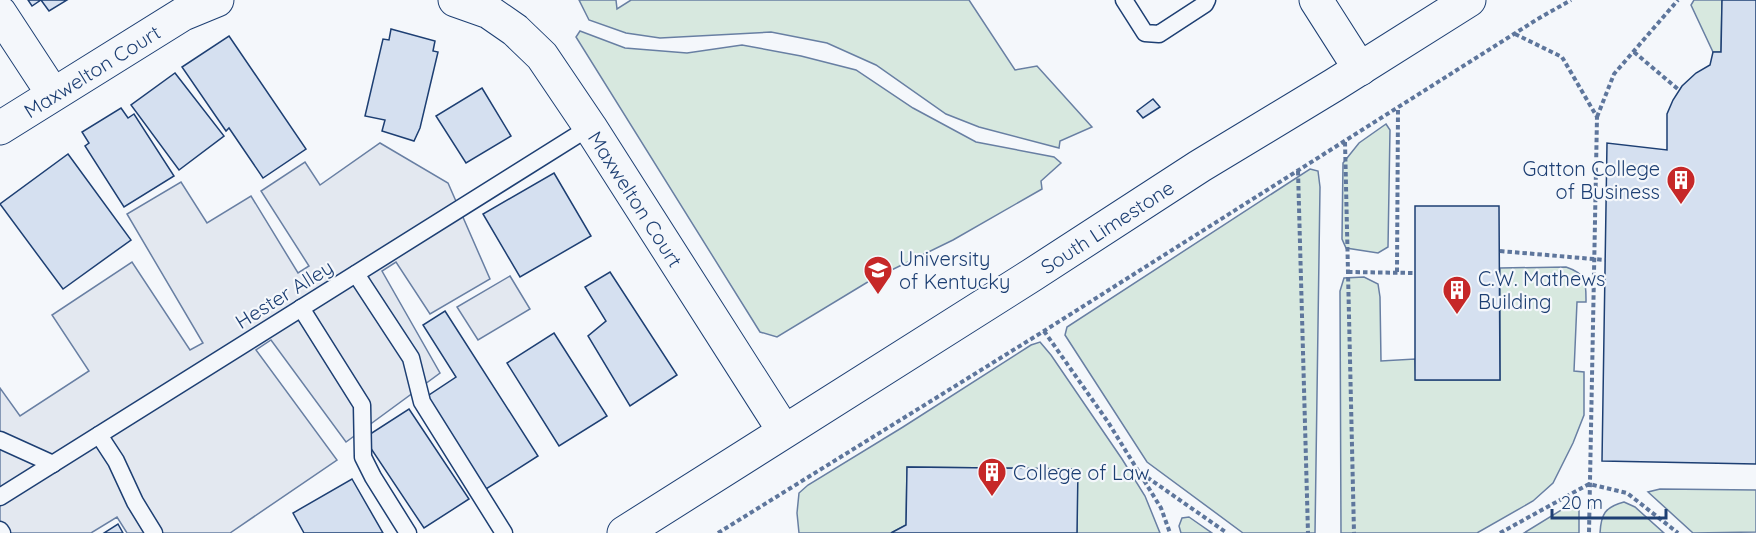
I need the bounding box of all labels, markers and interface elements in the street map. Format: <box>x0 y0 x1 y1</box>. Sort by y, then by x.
street label: Maxwelton Court <box>19 19 165 123</box>
street label: Maxwelton Court <box>583 126 688 271</box>
place label: Gatton College of Business <box>1522 156 1660 204</box>
building icon: Gatton College of Business <box>1665 164 1697 206</box>
street label: South Limestone <box>1036 174 1178 279</box>
place label: University of Kentucky <box>899 246 1010 294</box>
street label: Hester Alley <box>230 254 338 334</box>
school or university icon: University of Kentucky <box>862 254 894 296</box>
place label: C.W. Mathews Building <box>1478 266 1606 314</box>
building icon: C.W. Mathews Building <box>1441 274 1473 316</box>
building icon: College of Law <box>976 456 1008 498</box>
place label: College of Law <box>1013 460 1150 485</box>
scale bar <box>1552 482 1666 520</box>
text: 20 m <box>1561 491 1603 514</box>

